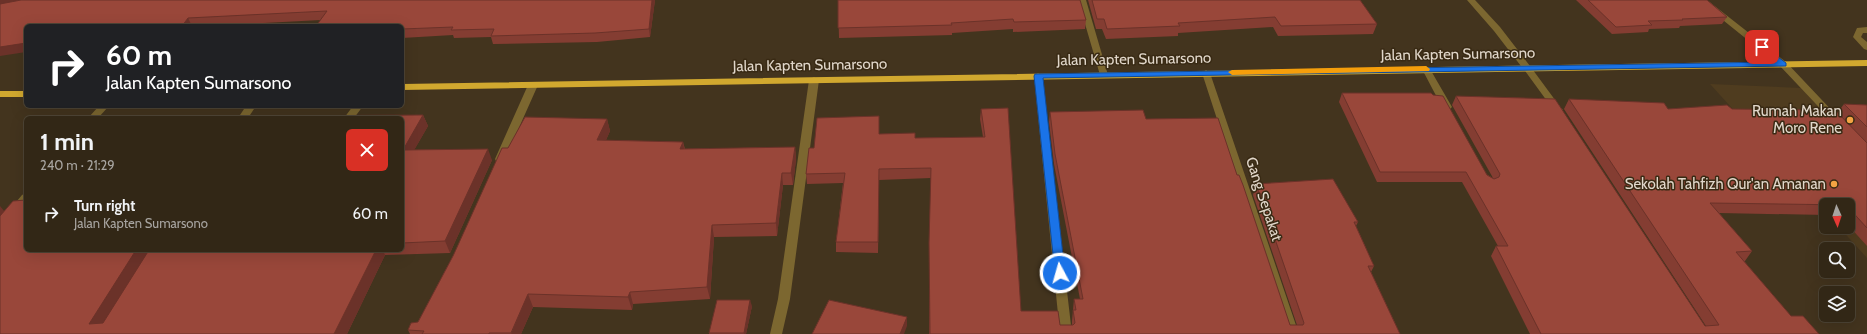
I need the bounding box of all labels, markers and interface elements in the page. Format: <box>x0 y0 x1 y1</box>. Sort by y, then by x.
pin <box>1745 30 1779 64</box>
icon: arrive <box>1751 36 1773 58</box>
text: 60 m <box>106 38 172 72</box>
icon: right <box>40 40 92 92</box>
street label: Jalan Kapten Sumarsono <box>1380 44 1535 64</box>
street label: Jalan Kapten Sumarsono <box>1056 49 1211 69</box>
street label: Jalan Kapten Sumarsono <box>732 55 887 75</box>
text: Jalan Kapten Sumarsono <box>106 72 291 94</box>
place label: Rumah Makan Moro Rene <box>1752 102 1842 137</box>
marker: Rumah Makan Moro Rene <box>1845 115 1855 125</box>
text: 1 min <box>40 127 94 156</box>
button: close <box>346 129 388 171</box>
street label: Gang Sepakat <box>1242 155 1286 243</box>
text: 240 m · 21:29 <box>40 157 115 173</box>
place label: Sekolah Tahfizh Qur'an Amanan <box>1625 175 1826 193</box>
marker: Sekolah Tahfizh Qur'an Amanan <box>1829 179 1839 189</box>
text: Turn right <box>74 197 135 215</box>
north arrow <box>1819 198 1855 234</box>
map controls <box>1819 198 1855 322</box>
icon: right <box>40 203 62 225</box>
text: 60 m <box>352 205 388 223</box>
text: Jalan Kapten Sumarsono <box>74 215 208 231</box>
button: search <box>1819 242 1855 278</box>
position arrow <box>1039 252 1081 294</box>
button: layers <box>1819 286 1855 322</box>

